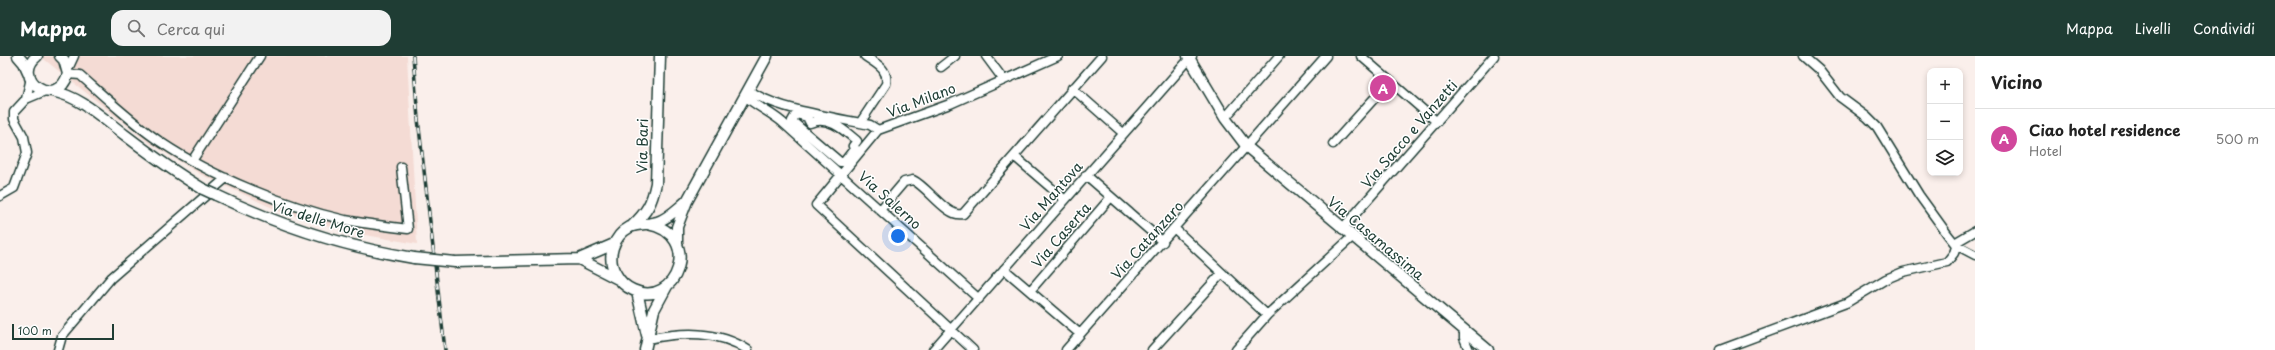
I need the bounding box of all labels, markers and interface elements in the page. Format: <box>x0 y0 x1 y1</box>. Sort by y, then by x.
search box <box>111 10 391 46</box>
text: Mappa <box>20 14 87 42</box>
icon: search <box>125 17 147 39</box>
text: Cerca qui <box>157 17 225 40</box>
text: Mappa <box>2066 18 2113 39</box>
text: Livelli <box>2135 18 2171 39</box>
text: Condividi <box>2193 18 2255 39</box>
map controls <box>1927 68 1963 176</box>
button: + <box>1927 68 1963 104</box>
text: Vicino <box>1991 69 2042 95</box>
pin: A <box>1370 73 1396 103</box>
street label: Via Sacco e Vanzetti <box>1356 75 1462 193</box>
street label: Via Milano <box>883 77 959 123</box>
button: − <box>1927 104 1963 140</box>
street label: Via Bari <box>631 118 653 174</box>
text: Ciao hotel residence <box>2029 118 2180 141</box>
text: A <box>1999 129 2009 148</box>
text: 500 m <box>2216 129 2259 148</box>
button: layers <box>1927 140 1963 176</box>
text: Hotel <box>2029 141 2062 160</box>
street label: Via Mantova <box>1015 156 1088 236</box>
street label: Via Salerno <box>854 166 926 234</box>
street label: Via Casamassima <box>1323 191 1429 285</box>
street label: Via delle More <box>269 195 367 243</box>
street label: Via Catanzaro <box>1106 196 1188 284</box>
street label: Via Caserta <box>1027 197 1096 272</box>
your location <box>888 226 908 246</box>
scale bar <box>12 322 114 341</box>
text: 100 m <box>18 322 52 339</box>

